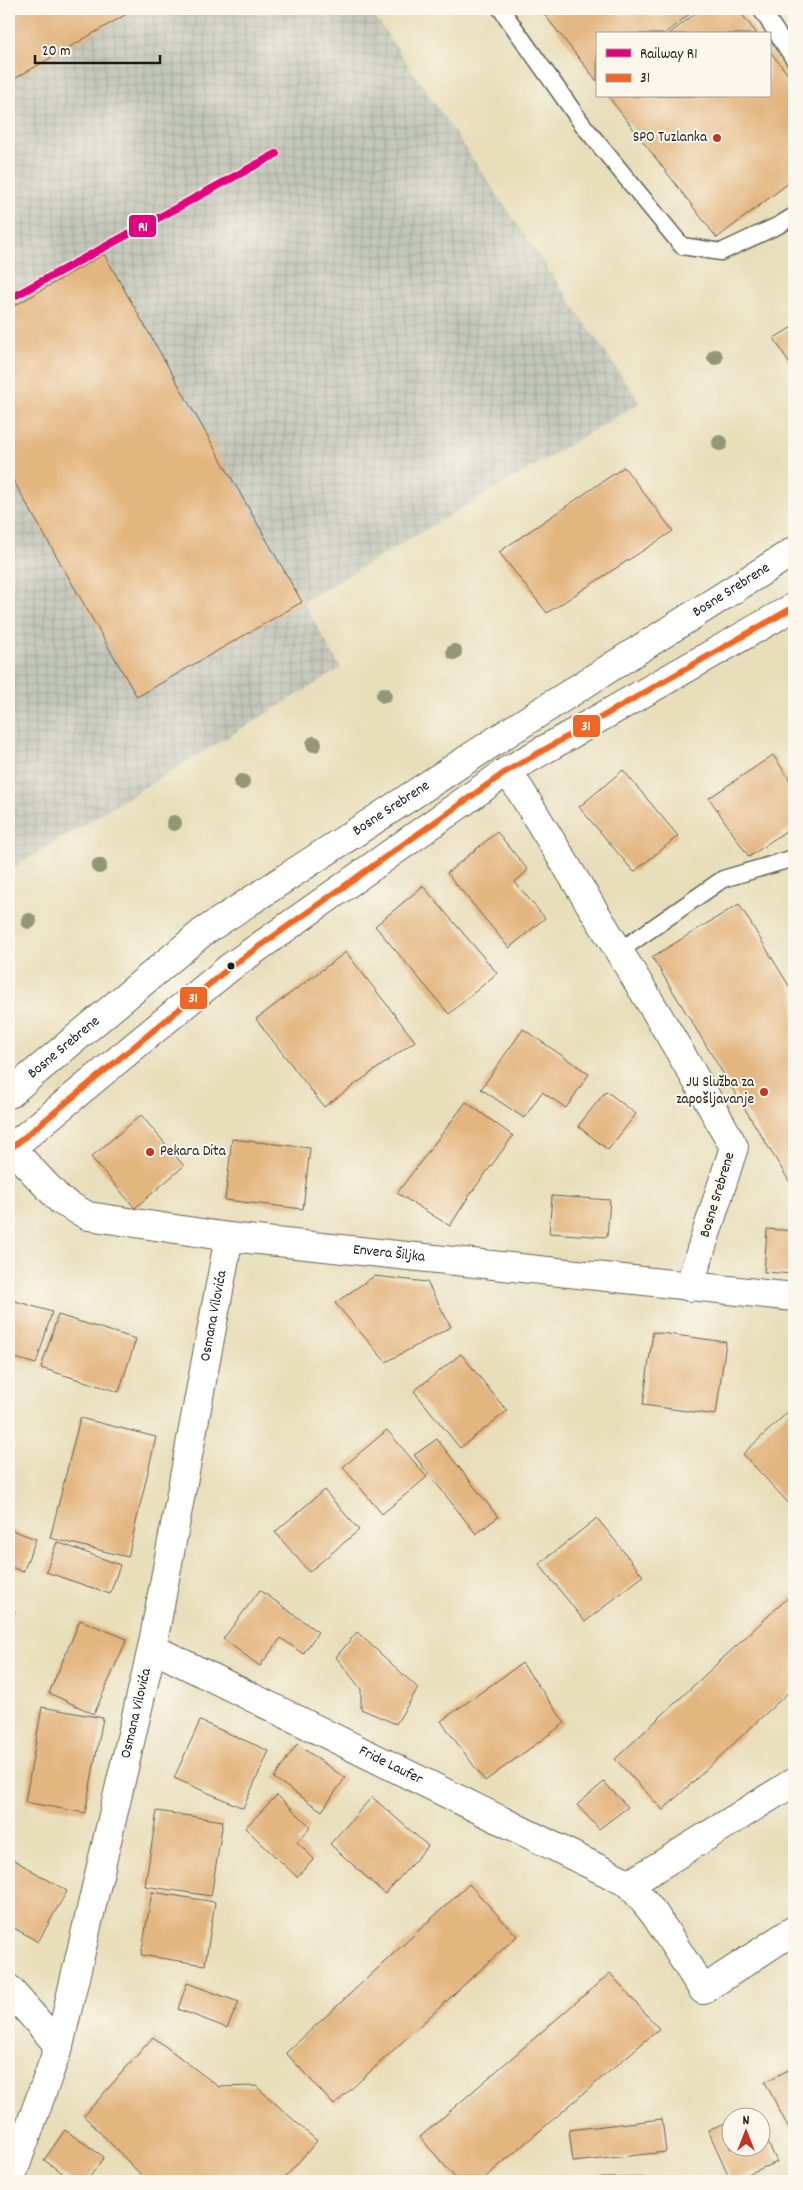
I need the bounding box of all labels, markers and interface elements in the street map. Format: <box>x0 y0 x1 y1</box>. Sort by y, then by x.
scale bar <box>35 32 160 64</box>
legend <box>596 32 770 98</box>
text: 20 m <box>42 41 70 63</box>
text: Railway R1 <box>640 44 697 66</box>
text: 31 <box>640 68 650 90</box>
place label: SPO Tuzlanka <box>633 127 708 149</box>
marker: SPO Tuzlanka <box>711 132 723 144</box>
line badge: R1 <box>128 214 157 238</box>
text: R1 <box>138 218 148 238</box>
street label: Bosne Srebrene <box>688 557 775 624</box>
line badge: 31 <box>572 714 601 738</box>
text: 31 <box>581 717 591 737</box>
street label: Bosne Srebrene <box>349 775 435 842</box>
unlabelled marker <box>226 961 236 971</box>
line badge: 31 <box>179 986 208 1010</box>
text: 31 <box>188 989 198 1009</box>
street label: Bosne Srebrene <box>23 1011 105 1085</box>
place label: JU Služba za zapošljavanje <box>676 1072 755 1111</box>
marker: JU Služba za zapošljavanje <box>758 1086 770 1098</box>
place label: Pekara Dita <box>160 1141 227 1163</box>
marker: Pekara Dita <box>144 1146 156 1158</box>
street label: Bosne Srebrene <box>695 1149 742 1240</box>
street label: Envera Šiljka <box>352 1239 427 1269</box>
street label: Osmana Vilovića <box>195 1268 234 1363</box>
street label: Osmana Vilovića <box>115 1665 158 1761</box>
street label: Fride Laufer <box>355 1741 427 1791</box>
north arrow <box>720 2108 770 2158</box>
text: N <box>743 2111 750 2131</box>

